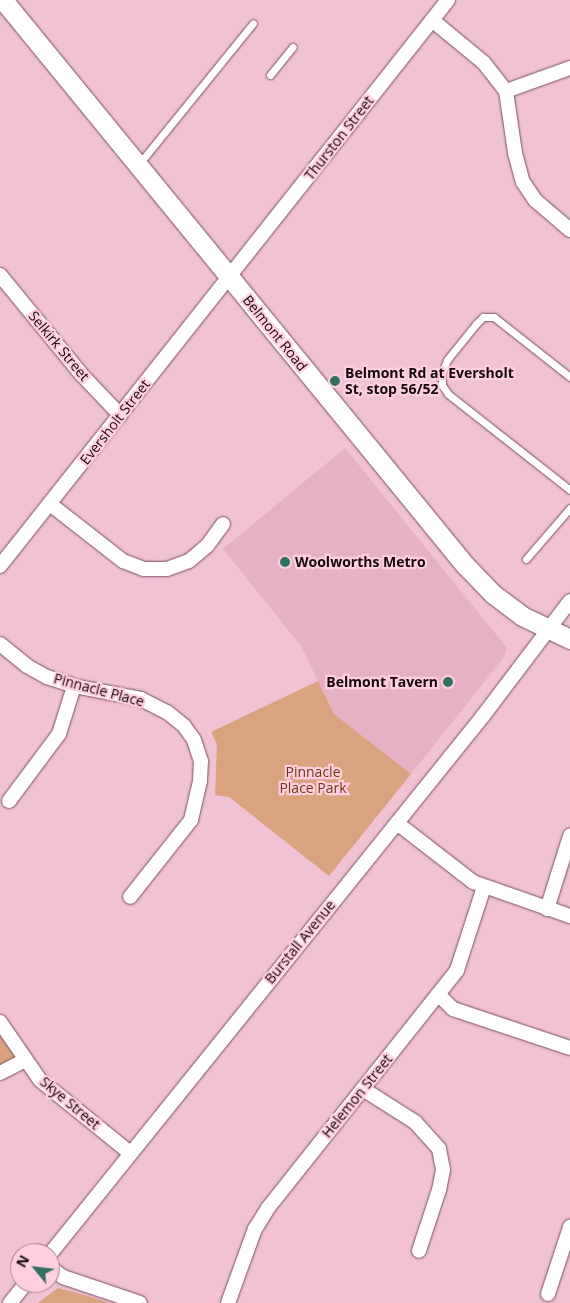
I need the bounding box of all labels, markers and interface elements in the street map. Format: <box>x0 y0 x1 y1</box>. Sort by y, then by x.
street label: Thurston Street <box>301 93 377 183</box>
street label: Belmont Road <box>239 292 311 374</box>
street label: Selkirk Street <box>25 308 93 384</box>
place label: Belmont Rd at Eversholt St, stop 56/52 <box>345 365 514 398</box>
marker: Belmont Rd at Eversholt St, stop 56/52 <box>329 375 341 387</box>
street label: Eversholt Street <box>77 376 153 468</box>
place label: Woolworths Metro <box>295 554 426 570</box>
marker: Woolworths Metro <box>279 556 291 568</box>
street label: Pinnacle Place <box>52 670 146 710</box>
place label: Belmont Tavern <box>326 674 438 690</box>
marker: Belmont Tavern <box>442 676 454 688</box>
park label: Pinnacle Place Park <box>279 764 347 796</box>
street label: Burstall Avenue <box>261 897 339 987</box>
street label: Helemon Street <box>318 1051 396 1141</box>
street label: Skye Street <box>37 1073 103 1133</box>
north arrow <box>10 1243 60 1293</box>
text: N <box>11 1251 33 1271</box>

